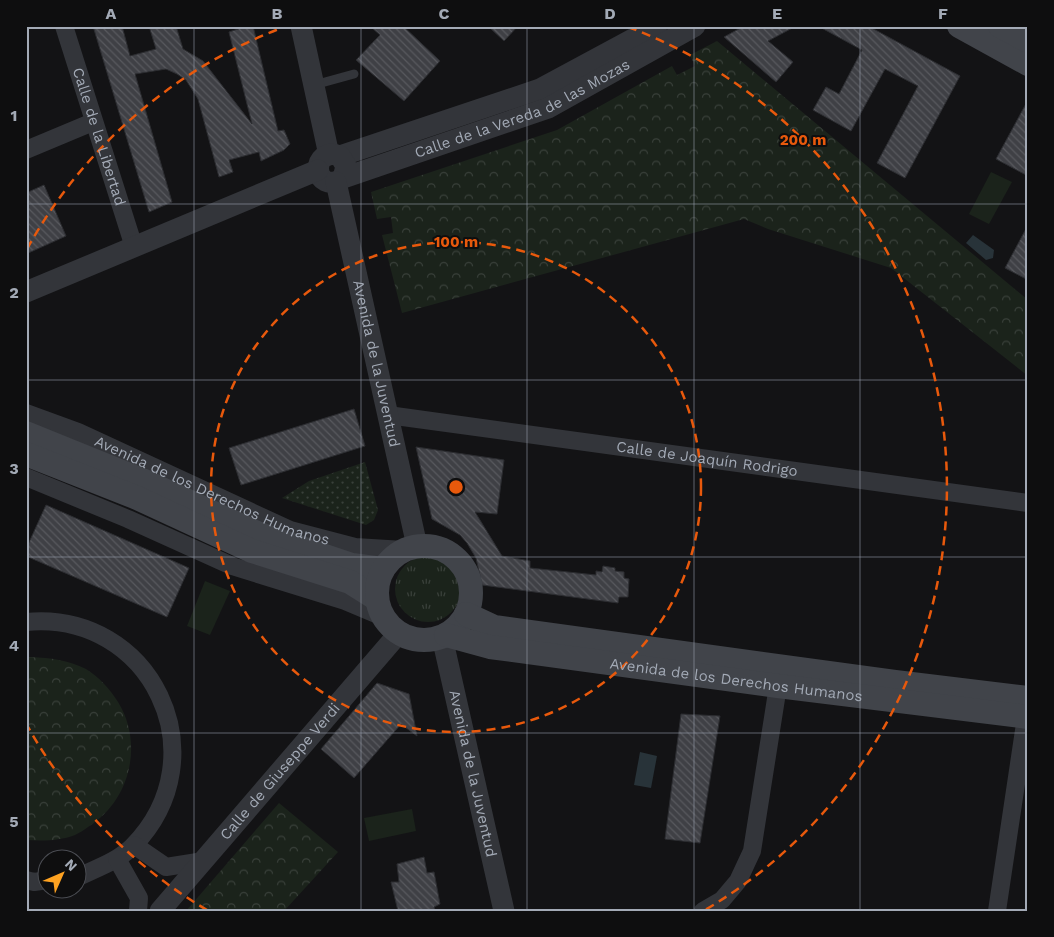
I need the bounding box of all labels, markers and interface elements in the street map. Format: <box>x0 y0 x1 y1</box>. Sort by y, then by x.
text: A <box>106 4 117 23</box>
text: B <box>272 4 283 23</box>
text: C <box>439 4 450 23</box>
text: D <box>604 4 616 23</box>
text: E <box>772 4 782 23</box>
text: F <box>938 4 948 23</box>
street label: Calle de la Vereda de las Mozas <box>412 55 633 162</box>
street label: Calle de la Libertad <box>69 65 129 208</box>
text: 1 <box>11 106 17 125</box>
text: 200 m <box>780 131 826 149</box>
text: 100 m <box>434 233 478 251</box>
street label: Avenida de la Juventud <box>349 278 404 449</box>
text: 2 <box>9 283 19 302</box>
street label: Avenida de los Derechos Humanos <box>92 432 331 549</box>
street label: Calle de Joaquín Rodrigo <box>615 437 799 480</box>
text: 3 <box>9 459 19 478</box>
centre of rings <box>447 478 465 496</box>
text: 4 <box>9 636 19 655</box>
street label: Avenida de los Derechos Humanos <box>609 654 864 705</box>
street label: Avenida de la Juventud <box>445 688 501 859</box>
street label: Calle de Giuseppe Verdi <box>216 699 344 844</box>
text: 5 <box>9 812 19 831</box>
north arrow <box>38 850 88 900</box>
text: N <box>62 855 81 874</box>

